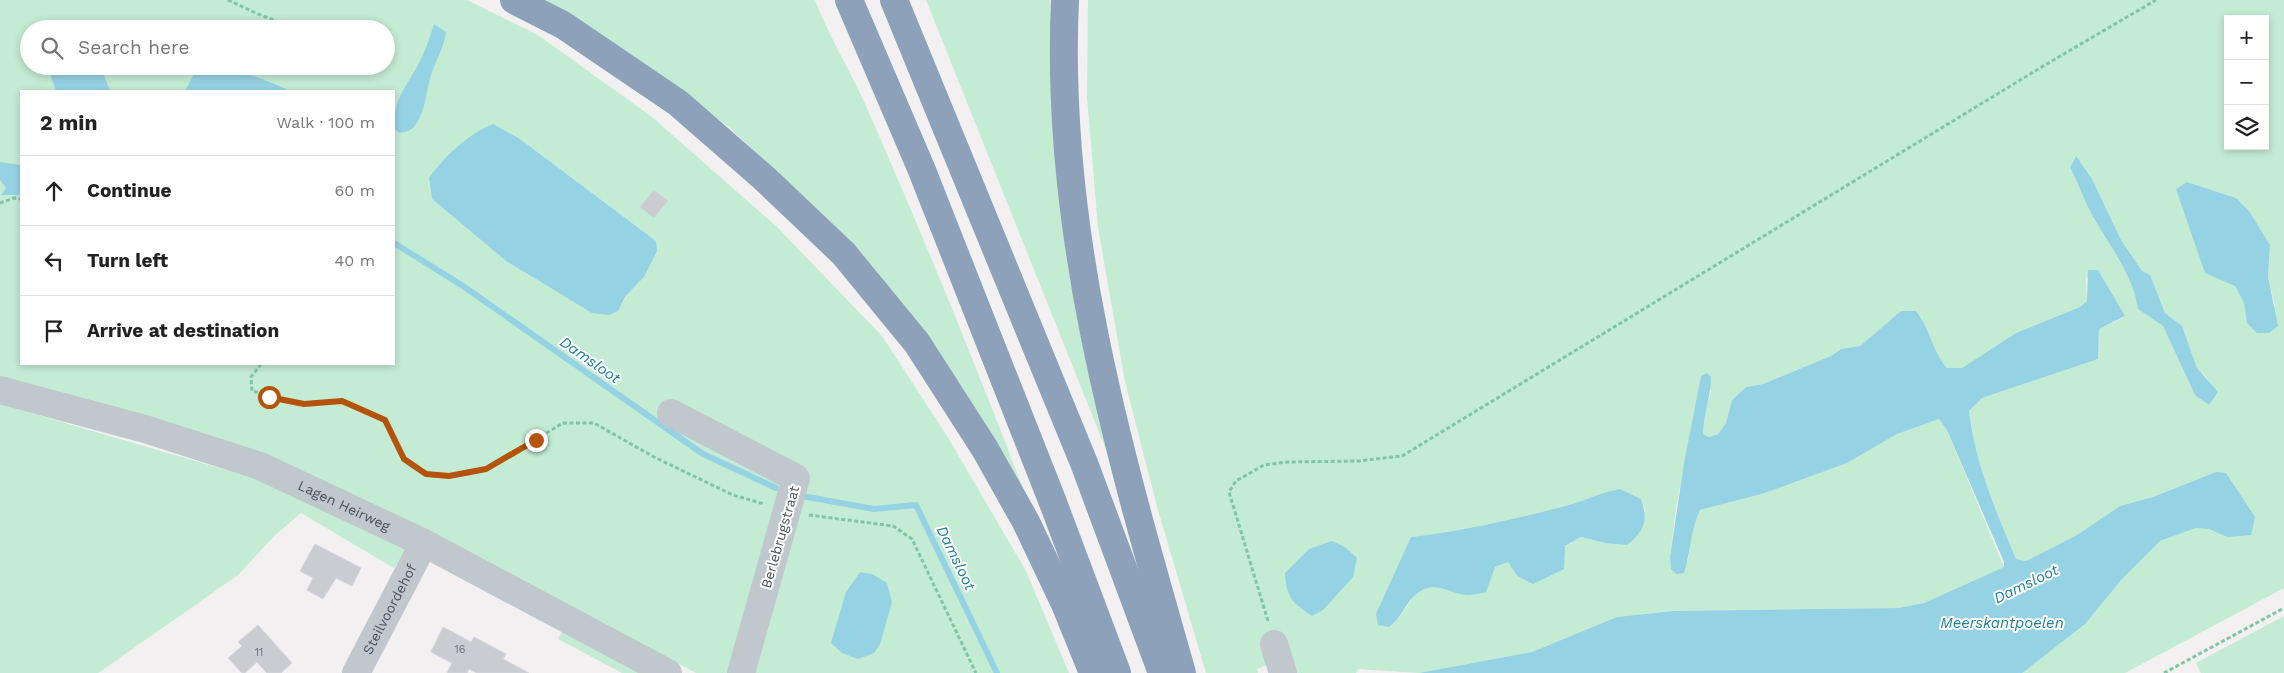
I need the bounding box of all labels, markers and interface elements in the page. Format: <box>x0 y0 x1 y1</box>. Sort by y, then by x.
map controls <box>2224 15 2269 150</box>
button: + <box>2224 15 2269 60</box>
search box <box>20 20 395 75</box>
icon: search <box>38 34 66 62</box>
text: Search here <box>78 36 189 59</box>
button: − <box>2224 60 2269 105</box>
button: layers <box>2224 105 2269 150</box>
text: 2 min <box>40 110 97 135</box>
text: Walk · 100 m <box>277 113 375 132</box>
icon: ahead <box>40 177 68 205</box>
text: Continue <box>87 179 171 202</box>
text: 60 m <box>335 181 375 200</box>
icon: left <box>40 247 68 275</box>
text: Turn left <box>87 249 168 272</box>
text: 40 m <box>335 251 375 270</box>
icon: arrive <box>40 317 68 345</box>
text: Arrive at destination <box>87 319 279 342</box>
water label: Damsloot <box>556 333 624 388</box>
route start <box>258 386 281 409</box>
route end <box>525 429 548 452</box>
street label: Lagen Heirweg <box>296 477 393 534</box>
street label: Berlebrugstraat <box>758 484 802 590</box>
water label: Damsloot <box>933 523 980 594</box>
water label: Damsloot <box>1991 560 2062 607</box>
street label: Steilvoordehof <box>359 561 420 657</box>
water label: Meerskantpoelen <box>1940 614 2064 632</box>
house number: 16 <box>455 643 466 656</box>
house number: 11 <box>255 646 263 659</box>

